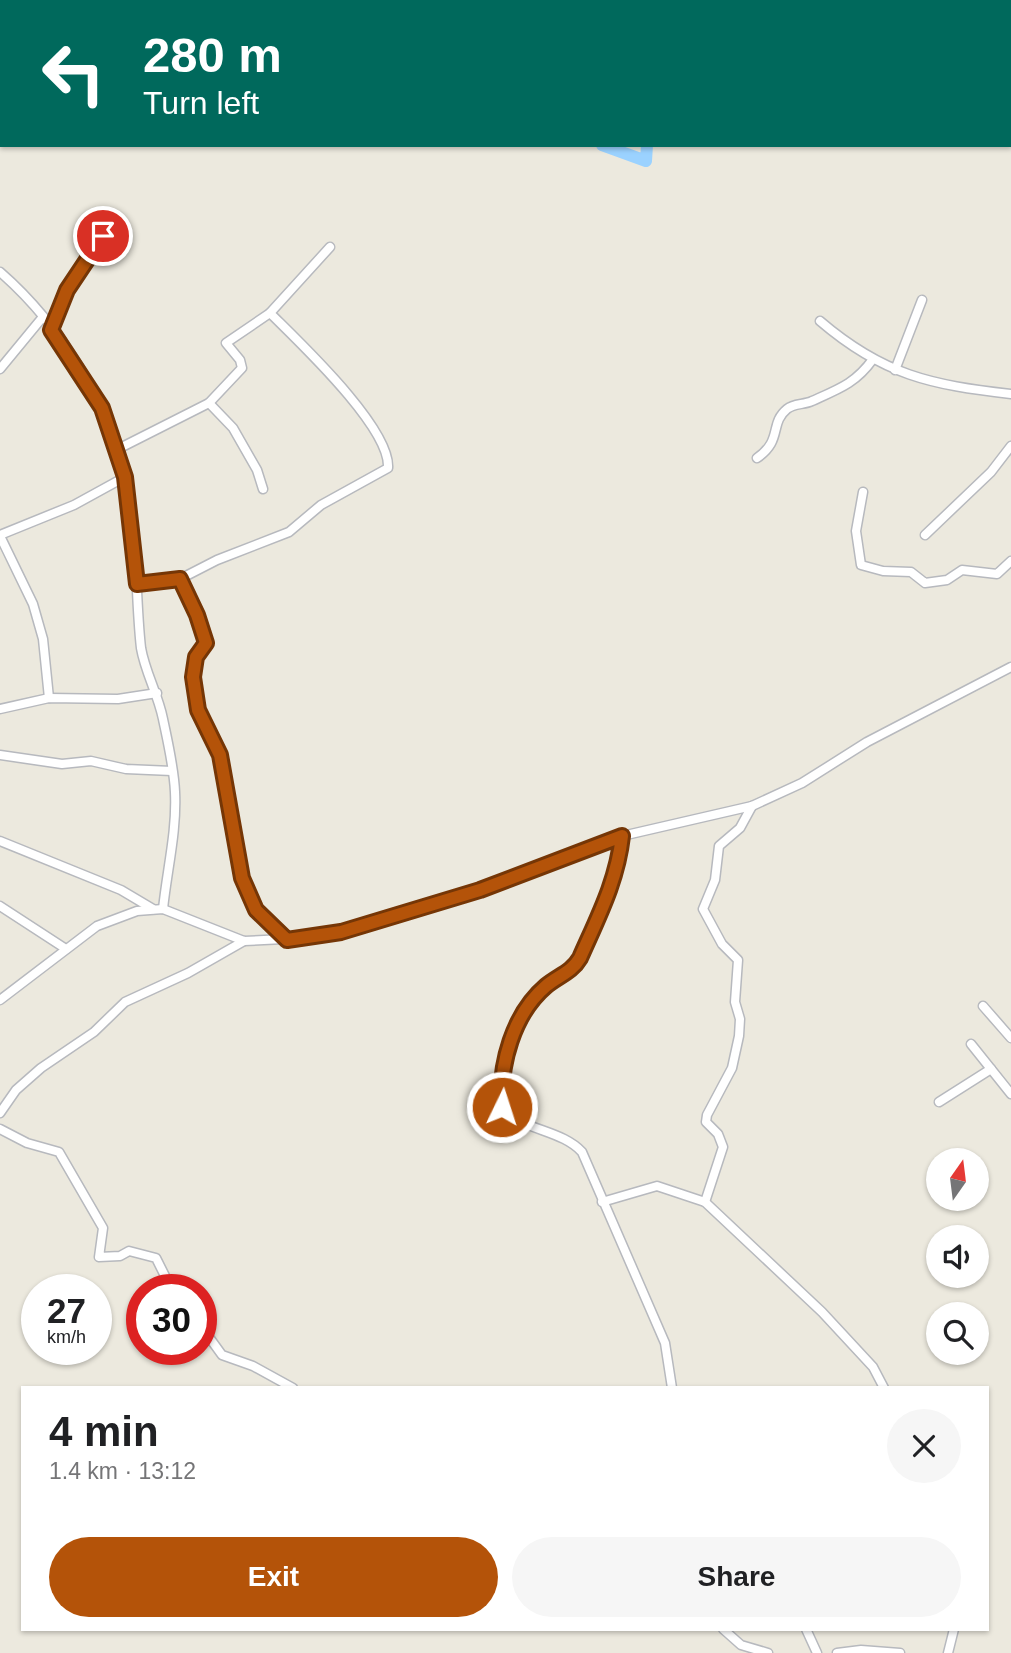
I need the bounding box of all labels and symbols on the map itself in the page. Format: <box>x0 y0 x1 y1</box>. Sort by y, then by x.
pin <box>73 206 133 266</box>
position arrow <box>465 1070 539 1144</box>
north arrow <box>926 1148 989 1211</box>
speed limit sign: 30 <box>126 1274 217 1365</box>

